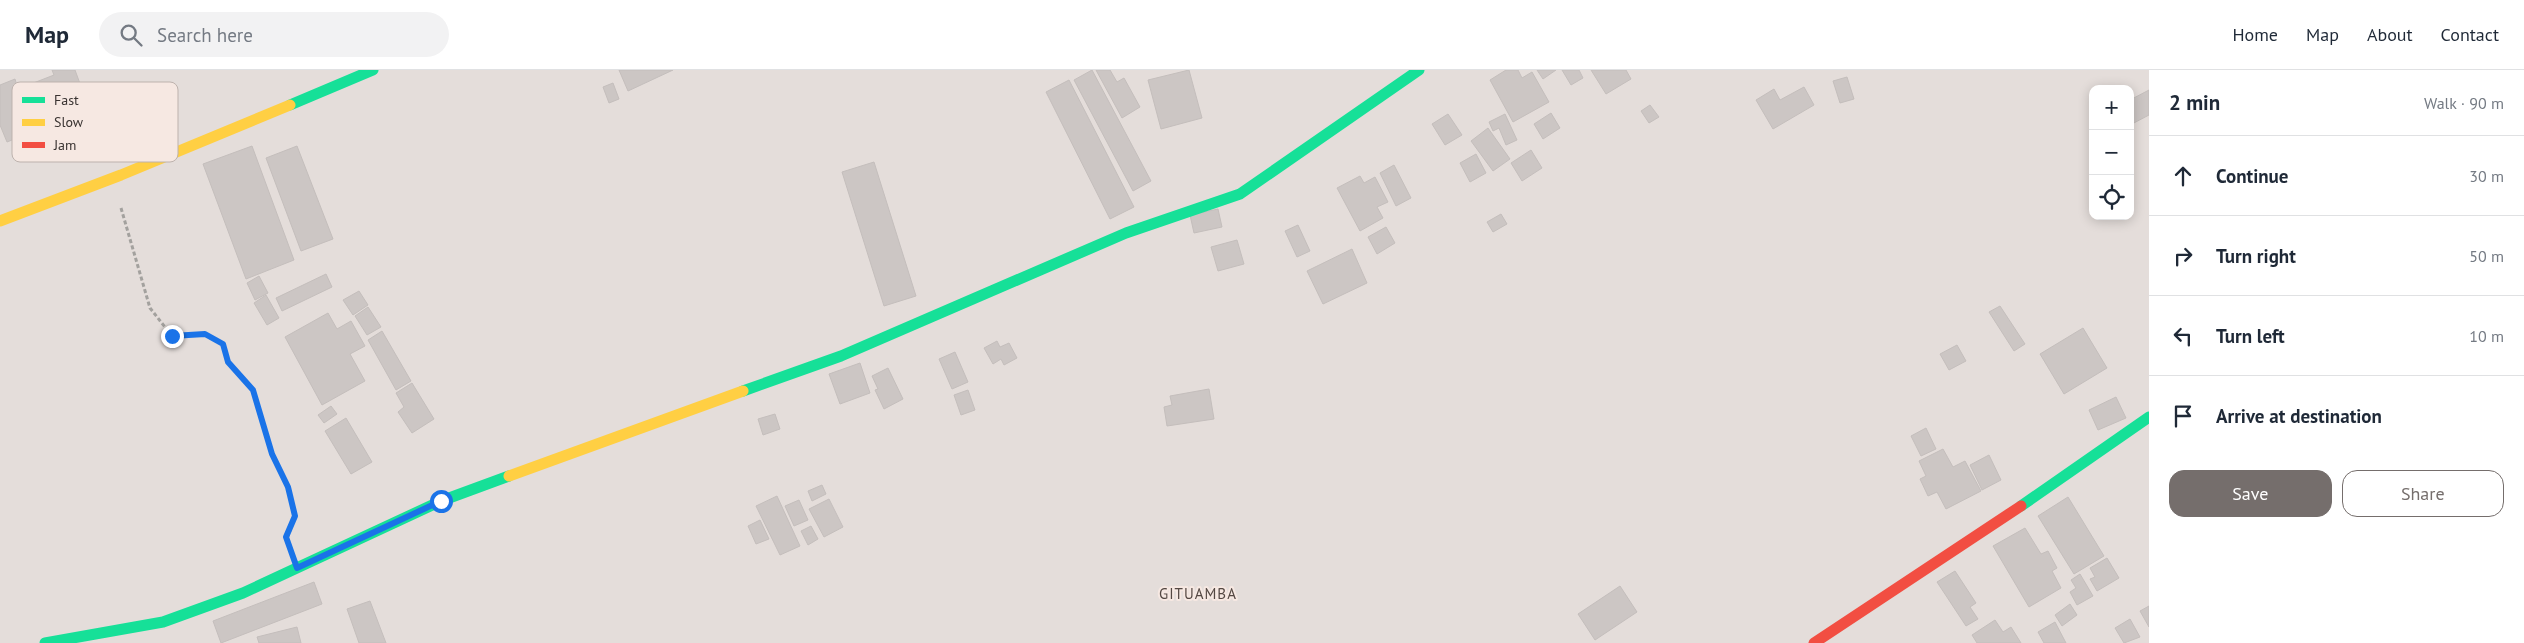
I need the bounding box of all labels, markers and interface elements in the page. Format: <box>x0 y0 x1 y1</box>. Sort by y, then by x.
search box <box>99 12 449 57</box>
text: Map <box>25 19 69 50</box>
icon: search <box>117 21 145 49</box>
text: Search here <box>157 23 253 47</box>
text: Home <box>2232 23 2278 46</box>
text: Map <box>2306 23 2339 46</box>
text: About <box>2367 23 2413 46</box>
text: Contact <box>2441 23 2499 46</box>
legend <box>12 82 178 162</box>
map controls <box>2089 85 2134 220</box>
button: + <box>2089 85 2134 130</box>
text: 2 min <box>2169 89 2220 116</box>
text: Fast <box>54 91 79 109</box>
text: Walk · 90 m <box>2424 93 2504 113</box>
text: Slow <box>54 113 84 131</box>
button: − <box>2089 130 2134 175</box>
text: Jam <box>53 136 76 154</box>
icon: ahead <box>2169 162 2197 190</box>
text: Continue <box>2216 164 2288 188</box>
text: 30 m <box>2469 166 2504 186</box>
button: locate <box>2089 175 2134 220</box>
icon: right <box>2169 242 2197 270</box>
text: Turn right <box>2216 244 2296 268</box>
text: 50 m <box>2469 246 2504 266</box>
icon: left <box>2169 322 2197 350</box>
text: Turn left <box>2216 324 2285 348</box>
route end <box>161 325 184 348</box>
text: 10 m <box>2469 326 2504 346</box>
icon: arrive <box>2169 402 2197 430</box>
text: Arrive at destination <box>2216 404 2382 428</box>
button: Save <box>2169 470 2332 517</box>
button: Share <box>2342 470 2504 517</box>
route start <box>430 490 453 513</box>
district label: GITUAMBA <box>1159 584 1237 603</box>

